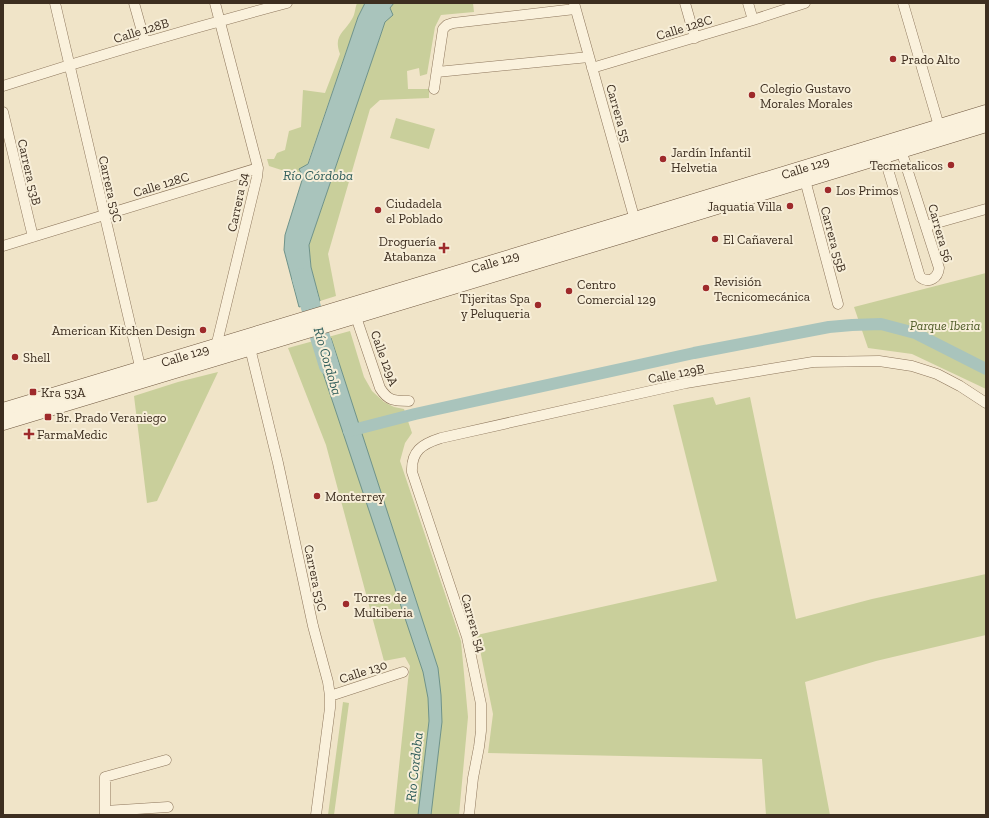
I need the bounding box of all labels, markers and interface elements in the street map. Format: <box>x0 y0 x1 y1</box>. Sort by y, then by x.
street label: Calle 128C <box>654 12 714 43</box>
street label: Calle 128B <box>112 15 171 46</box>
place label: Prado Alto <box>901 52 960 67</box>
marker: Prado Alto <box>888 54 898 64</box>
place label: Colegio Gustavo Morales Morales <box>760 81 853 111</box>
street label: Carrera 55 <box>603 82 634 144</box>
marker: Colegio Gustavo Morales Morales <box>747 90 757 100</box>
street label: Carrera 53B <box>15 138 44 207</box>
place label: Jardín Infantil Helvetia <box>671 145 751 175</box>
street label: Calle 129 <box>779 153 831 182</box>
street label: Carrera 53C <box>96 154 125 224</box>
marker: Jardín Infantil Helvetia <box>658 154 668 164</box>
place label: Tecmetalicos <box>870 158 943 173</box>
marker: Tecmetalicos <box>946 160 956 170</box>
water label: Río Córdoba <box>283 167 353 184</box>
street label: Calle 128C <box>131 169 191 200</box>
street label: Carrera 54 <box>224 171 251 233</box>
place label: Los Primos <box>836 183 899 198</box>
marker: Los Primos <box>823 185 833 195</box>
place label: Ciudadela el Poblado <box>386 196 443 226</box>
place label: Jaquatia Villa <box>707 199 783 214</box>
marker: Jaquatia Villa <box>785 201 795 211</box>
street label: Carrera 56 <box>925 202 956 264</box>
marker: Ciudadela el Poblado <box>373 205 383 215</box>
street label: Carrera 55B <box>818 205 850 274</box>
place label: El Cañaveral <box>723 232 793 247</box>
place label: Droguería Atabanza <box>379 234 437 264</box>
marker: El Cañaveral <box>710 234 720 244</box>
marker: Droguería Atabanza <box>439 243 449 253</box>
street label: Calle 129 <box>469 247 521 276</box>
place label: Revisión Tecnicomecánica <box>714 274 811 304</box>
place label: Centro Comercial 129 <box>577 277 656 307</box>
marker: Revisión Tecnicomecánica <box>701 283 711 293</box>
marker: Centro Comercial 129 <box>564 286 574 296</box>
place label: Tijeritas Spa y Peluqueria <box>460 291 531 321</box>
marker: Tijeritas Spa y Peluqueria <box>533 300 543 310</box>
park label: Parque Iberia <box>910 318 980 333</box>
place label: American Kitchen Design <box>52 323 196 338</box>
marker: American Kitchen Design <box>198 325 208 335</box>
water label: Río Cordoba <box>310 325 345 397</box>
street label: Calle 129A <box>368 329 402 388</box>
street label: Calle 129 <box>159 341 211 370</box>
place label: Shell <box>23 350 51 365</box>
marker: Shell <box>10 352 20 362</box>
street label: Calle 129B <box>647 361 706 386</box>
place label: Kra 53A <box>41 385 86 400</box>
marker: Kra 53A <box>28 387 38 397</box>
place label: Br. Prado Veraniego <box>56 410 167 425</box>
marker: Br. Prado Veraniego <box>43 412 53 422</box>
place label: FarmaMedic <box>37 427 107 442</box>
marker: FarmaMedic <box>24 429 34 439</box>
place label: Monterrey <box>325 489 385 504</box>
marker: Monterrey <box>312 491 322 501</box>
street label: Carrera 53C <box>301 543 330 613</box>
place label: Torres de Multiberia <box>354 590 414 620</box>
street label: Carrera 54 <box>458 592 489 654</box>
marker: Torres de Multiberia <box>341 599 351 609</box>
street label: Calle 130 <box>337 657 389 686</box>
water label: Rio Cordoba <box>402 731 427 803</box>

